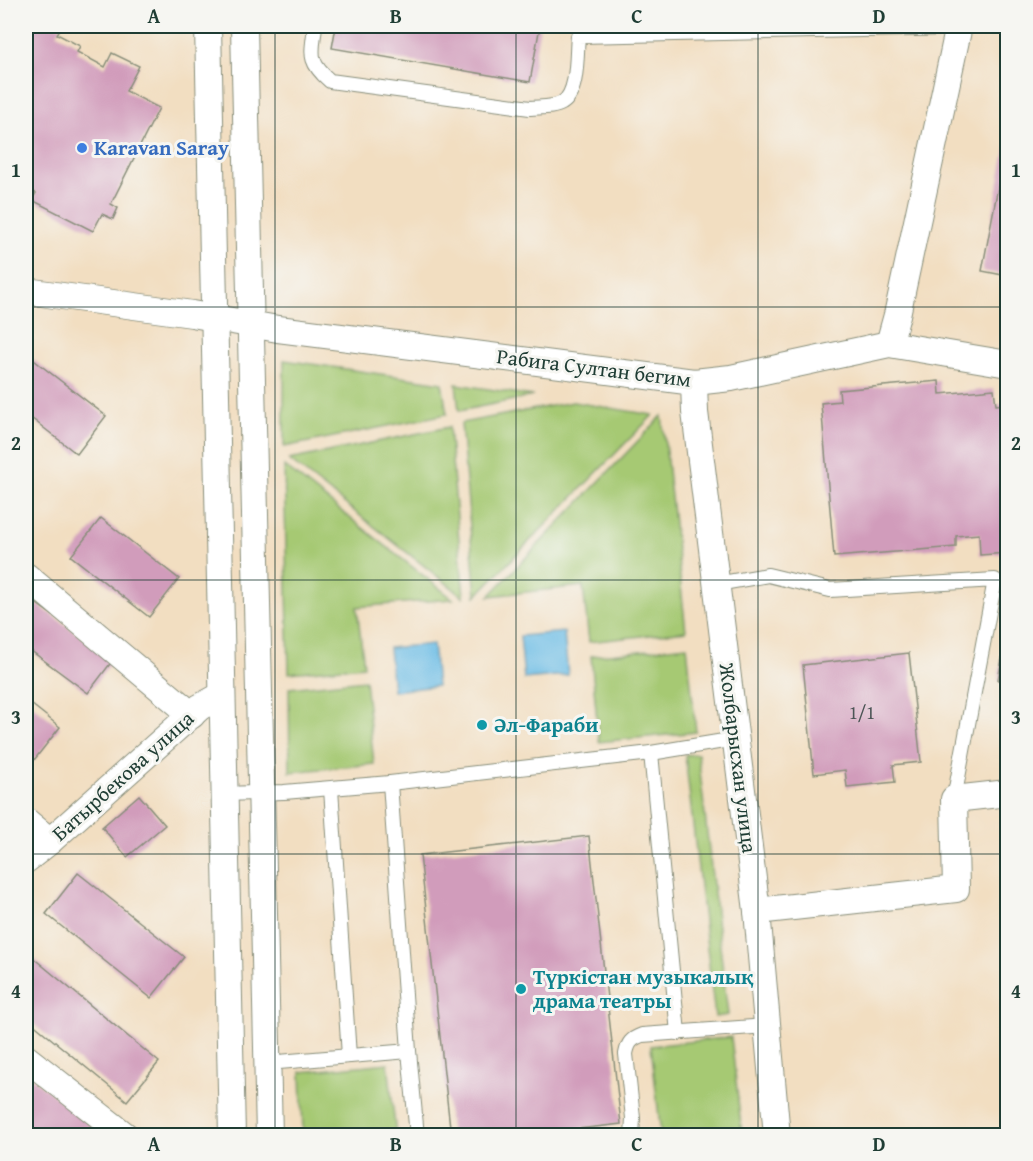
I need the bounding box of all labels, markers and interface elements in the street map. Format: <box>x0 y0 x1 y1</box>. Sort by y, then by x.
text: A <box>148 1 161 30</box>
text: B <box>390 1 402 30</box>
text: C <box>631 1 643 30</box>
text: D <box>872 1 886 30</box>
place label: Karavan Saray <box>94 132 229 163</box>
marker: Karavan Saray <box>75 141 89 155</box>
text: 1 <box>11 155 21 184</box>
text: 1 <box>1011 155 1021 184</box>
street label: Рабига Султан бегим <box>495 340 693 395</box>
text: 2 <box>11 428 21 457</box>
text: 2 <box>1011 428 1021 457</box>
street label: Жолбарысхан улица <box>711 660 766 855</box>
house number: 1/1 <box>849 699 875 726</box>
text: 3 <box>11 702 21 731</box>
text: 3 <box>1011 702 1021 731</box>
street label: Батырбекова улица <box>45 703 201 848</box>
place label: Әл-Фараби <box>494 709 598 740</box>
marker: Әл-Фараби <box>475 718 489 732</box>
place label: Түркістан музыкалық драма театры <box>533 961 754 1016</box>
text: 4 <box>11 976 21 1005</box>
text: 4 <box>1011 976 1021 1005</box>
marker: Түркістан музыкалық драма театры <box>514 982 528 996</box>
text: A <box>148 1129 161 1158</box>
text: B <box>390 1129 402 1158</box>
text: C <box>631 1129 643 1158</box>
text: D <box>872 1129 886 1158</box>

